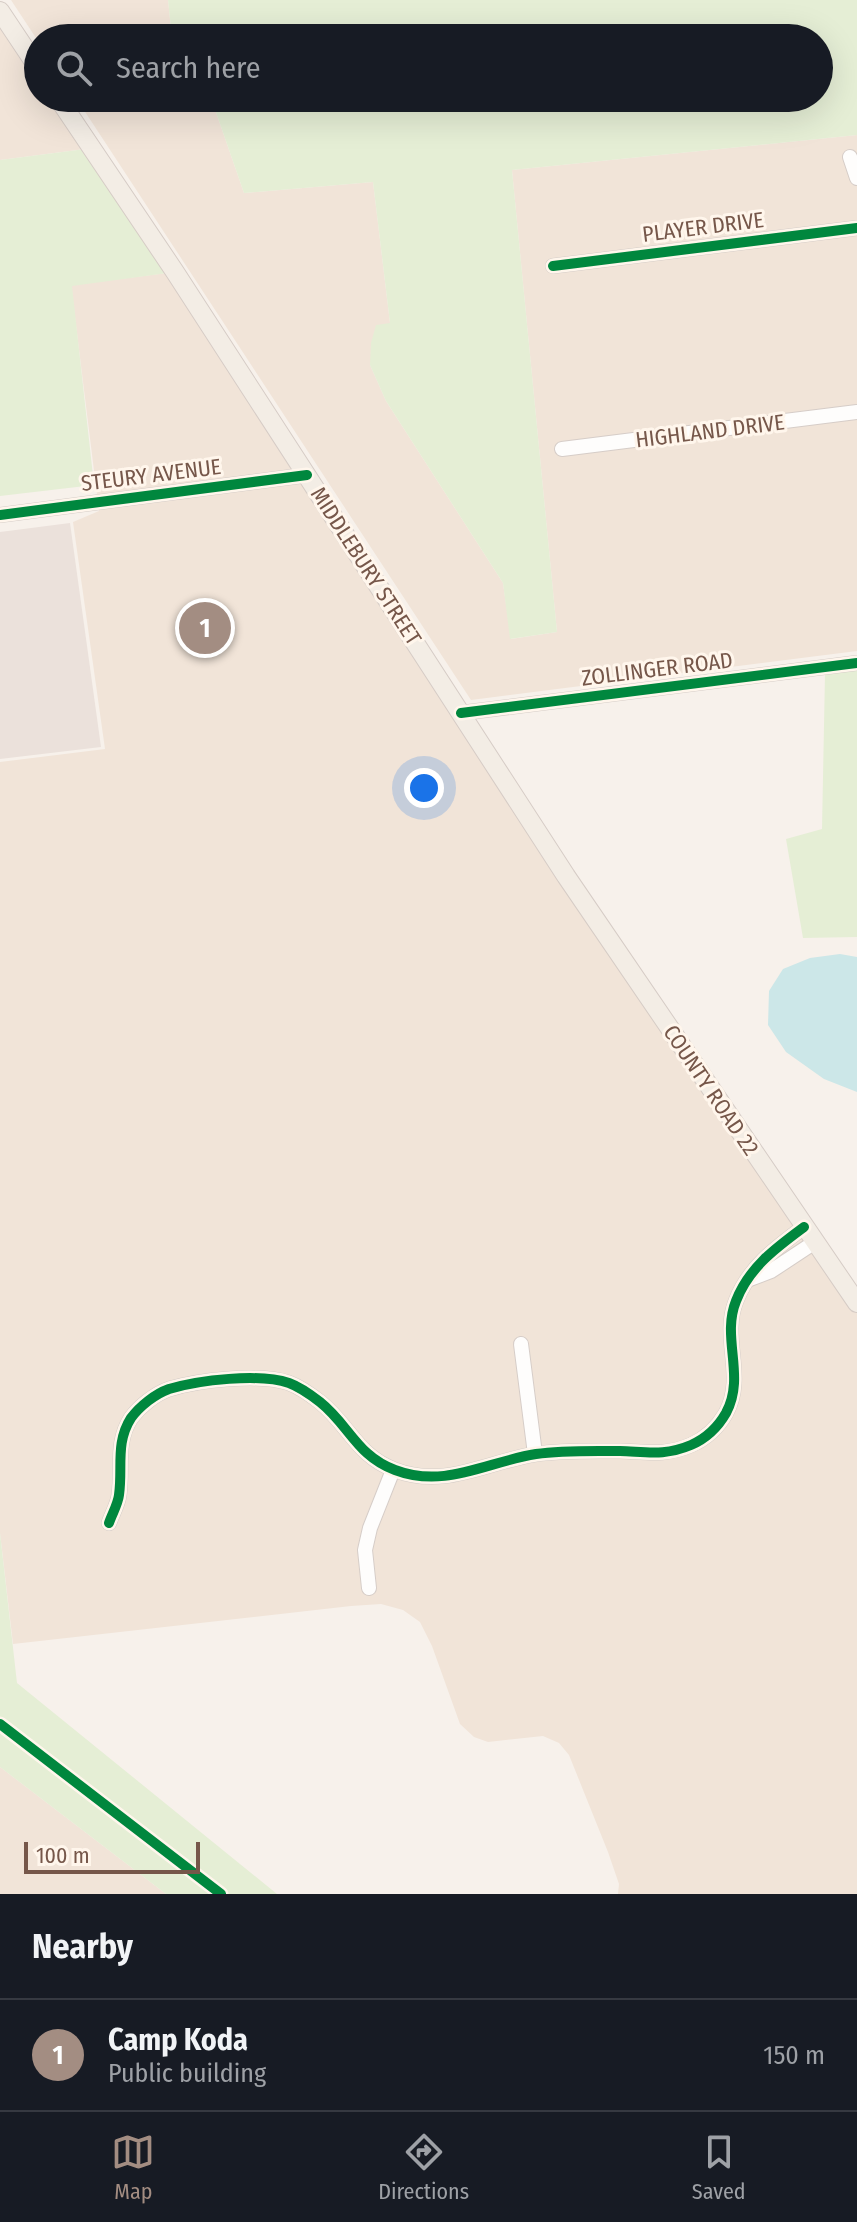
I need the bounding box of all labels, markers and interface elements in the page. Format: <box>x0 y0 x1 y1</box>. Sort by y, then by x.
search box <box>24 24 833 112</box>
icon: search <box>52 46 96 90</box>
text: Search here <box>116 50 261 86</box>
street label: PLAYER DRIVE <box>641 206 765 248</box>
street label: HIGHLAND DRIVE <box>634 408 786 454</box>
street label: STEURY AVENUE <box>79 453 223 497</box>
street label: MIDDLEBURY STREET <box>305 482 428 651</box>
pin: 1 <box>179 598 231 658</box>
street label: ZOLLINGER ROAD <box>580 646 734 692</box>
your location <box>404 768 444 808</box>
street label: COUNTY ROAD 22 <box>657 1020 765 1160</box>
scale bar <box>24 1838 200 1874</box>
text: 100 m <box>36 1842 90 1869</box>
text: Nearby <box>32 1926 133 1967</box>
text: Camp Koda <box>108 2022 248 2058</box>
text: 1 <box>53 2040 64 2071</box>
text: 150 m <box>763 2040 825 2071</box>
text: Public building <box>108 2058 266 2089</box>
tab: Map <box>111 2130 155 2205</box>
tab: Directions <box>378 2130 469 2205</box>
tab: Saved <box>692 2130 746 2205</box>

